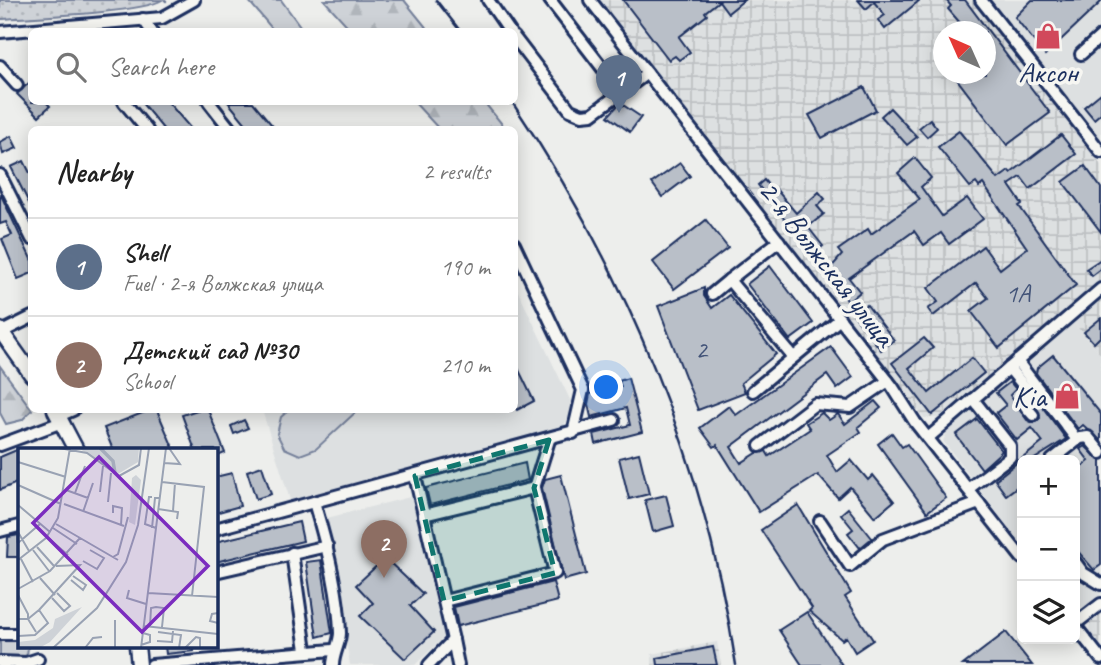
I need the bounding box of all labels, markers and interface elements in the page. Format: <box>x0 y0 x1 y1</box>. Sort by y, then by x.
north arrow <box>933 21 996 84</box>
shop icon: Аксон <box>1033 21 1063 51</box>
search box <box>28 28 518 105</box>
icon: search <box>52 48 90 86</box>
text: Search here <box>108 50 214 83</box>
place label: Аксон <box>1018 53 1080 91</box>
pin: 1 <box>596 55 642 113</box>
text: Nearby <box>56 153 132 191</box>
text: 2 results <box>423 157 490 186</box>
street label: 2-я Волжская улица <box>750 172 905 355</box>
text: Shell <box>123 236 167 269</box>
text: 1 <box>74 253 84 282</box>
text: 190 m <box>441 253 490 282</box>
text: Fuel · 2-я Волжская улица <box>123 269 323 298</box>
house number: 1А <box>1006 277 1032 310</box>
house number: 2 <box>695 333 709 366</box>
text: Детский сад №30 <box>123 334 298 367</box>
text: 2 <box>74 351 84 380</box>
text: 210 m <box>441 351 490 380</box>
text: School <box>123 367 172 396</box>
your location <box>589 370 623 404</box>
place label: Kia <box>1013 377 1048 415</box>
shop icon: Kia <box>1052 381 1082 411</box>
inset map <box>18 448 217 648</box>
map controls <box>1017 455 1080 644</box>
button: + <box>1017 455 1080 518</box>
button: − <box>1017 518 1080 581</box>
pin: 2 <box>361 520 407 578</box>
button: layers <box>1017 581 1080 644</box>

